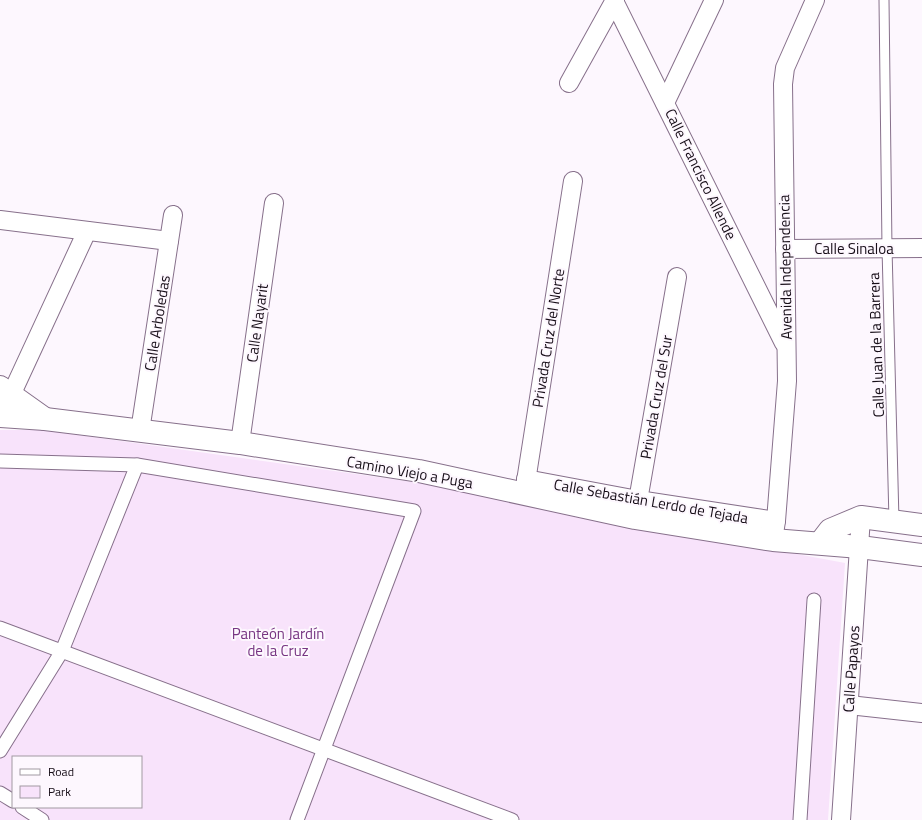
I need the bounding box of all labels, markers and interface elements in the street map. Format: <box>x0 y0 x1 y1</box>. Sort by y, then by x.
street label: Calle Francisco Allende <box>659 105 743 243</box>
street label: Avenida Independencia <box>772 194 798 340</box>
street label: Calle Sinaloa <box>814 237 894 260</box>
street label: Privada Cruz del Norte <box>526 267 570 409</box>
street label: Calle Juan de la Barrera <box>862 272 890 418</box>
street label: Calle Arboledas <box>138 273 176 373</box>
street label: Calle Nayarit <box>240 281 274 364</box>
street label: Privada Cruz del Sur <box>634 333 678 461</box>
street label: Camino Viejo a Puga <box>345 450 475 495</box>
street label: Calle Sebastián Lerdo de Tejada <box>552 473 750 530</box>
park label: Panteón Jardín de la Cruz <box>232 622 324 662</box>
street label: Calle Papayos <box>836 625 866 713</box>
legend <box>12 756 142 808</box>
text: Road <box>48 762 74 781</box>
text: Park <box>48 782 71 801</box>

